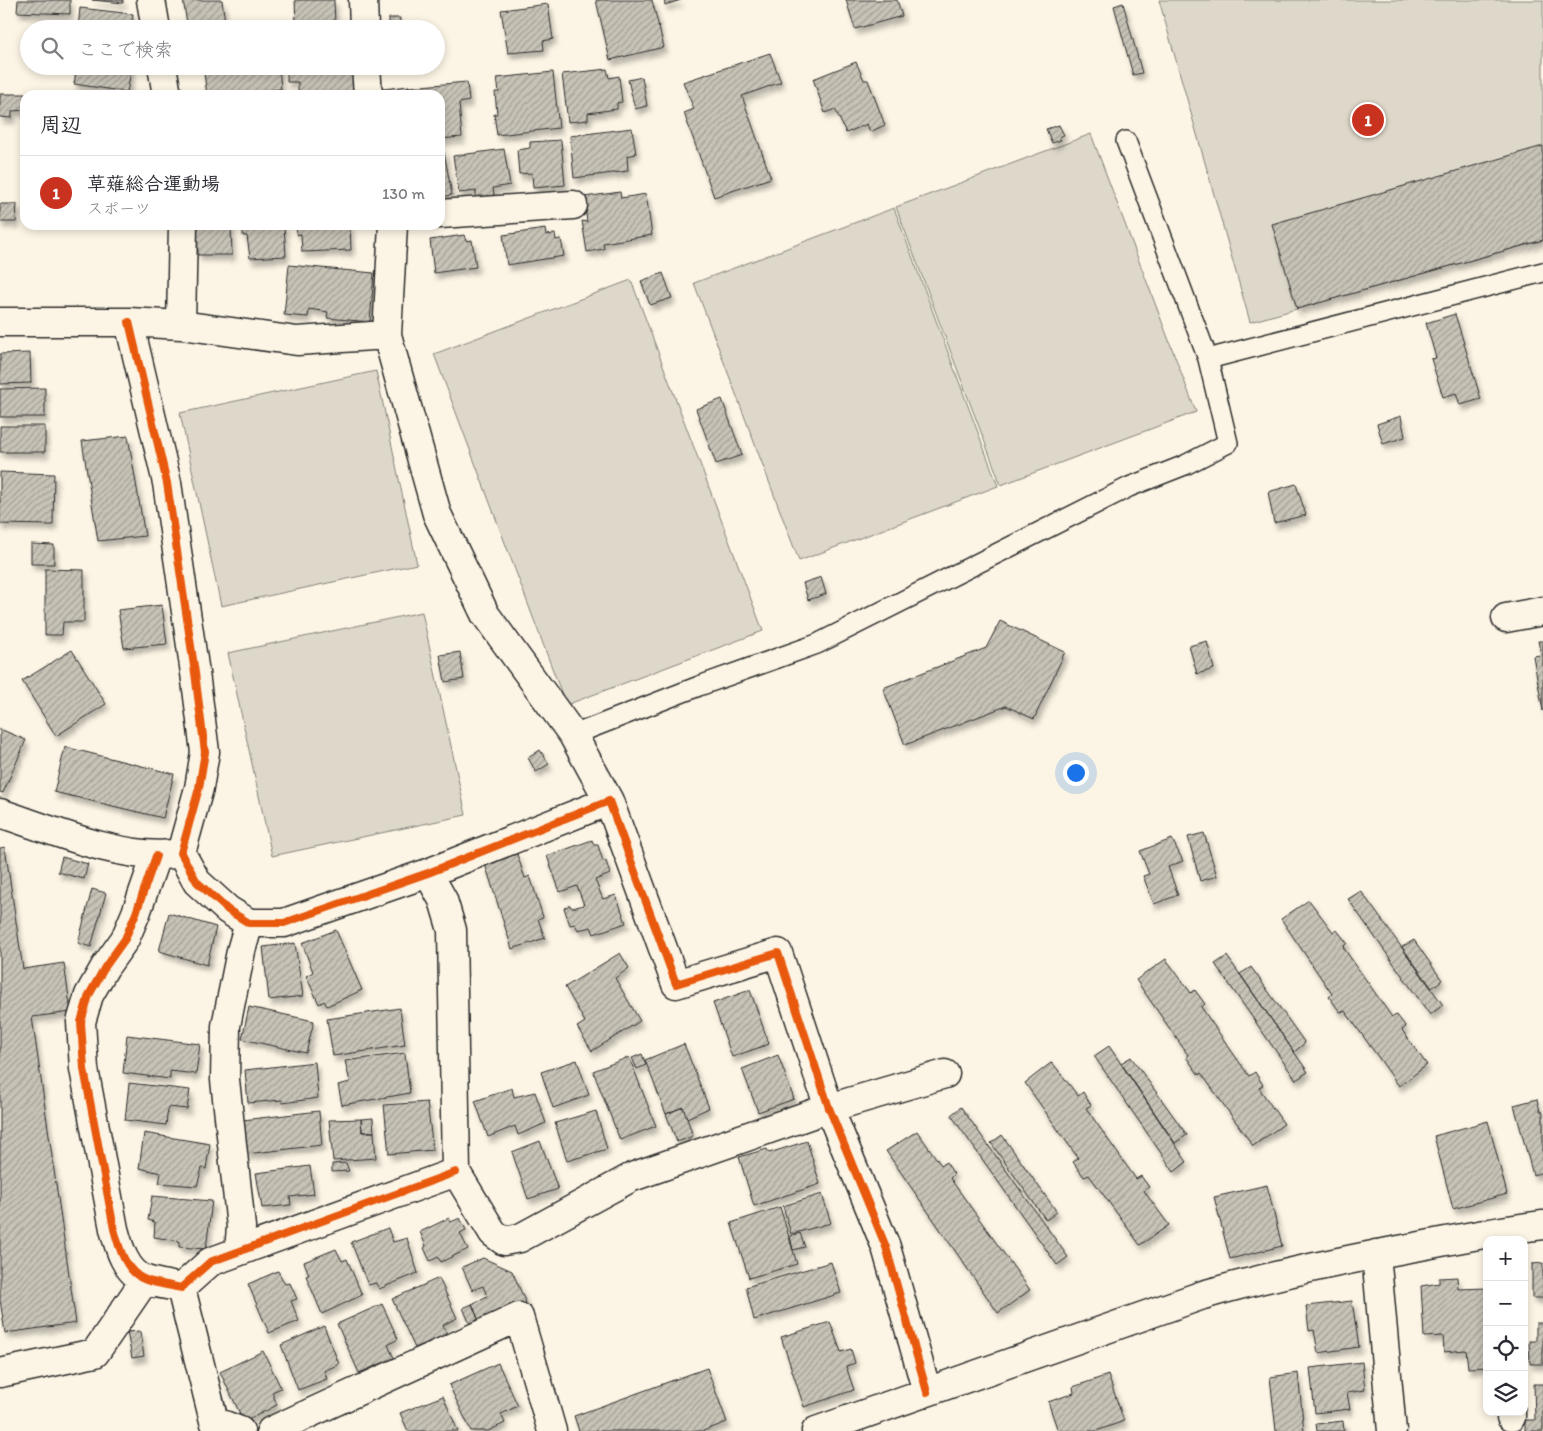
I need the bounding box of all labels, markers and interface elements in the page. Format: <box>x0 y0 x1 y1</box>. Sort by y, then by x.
search box <box>20 20 445 75</box>
icon: search <box>38 34 66 62</box>
text: ここで検索 <box>78 38 173 61</box>
pin: 1 <box>1352 101 1384 139</box>
text: 周辺 <box>40 112 82 137</box>
text: 草薙総合運動場 <box>87 172 220 195</box>
text: 1 <box>52 184 60 203</box>
text: 130 m <box>382 184 425 203</box>
text: スポーツ <box>87 199 151 218</box>
your location <box>1063 760 1089 786</box>
map controls <box>1483 1236 1528 1416</box>
button: + <box>1483 1236 1528 1281</box>
button: − <box>1483 1281 1528 1326</box>
button: locate <box>1483 1326 1528 1371</box>
button: layers <box>1483 1371 1528 1416</box>

